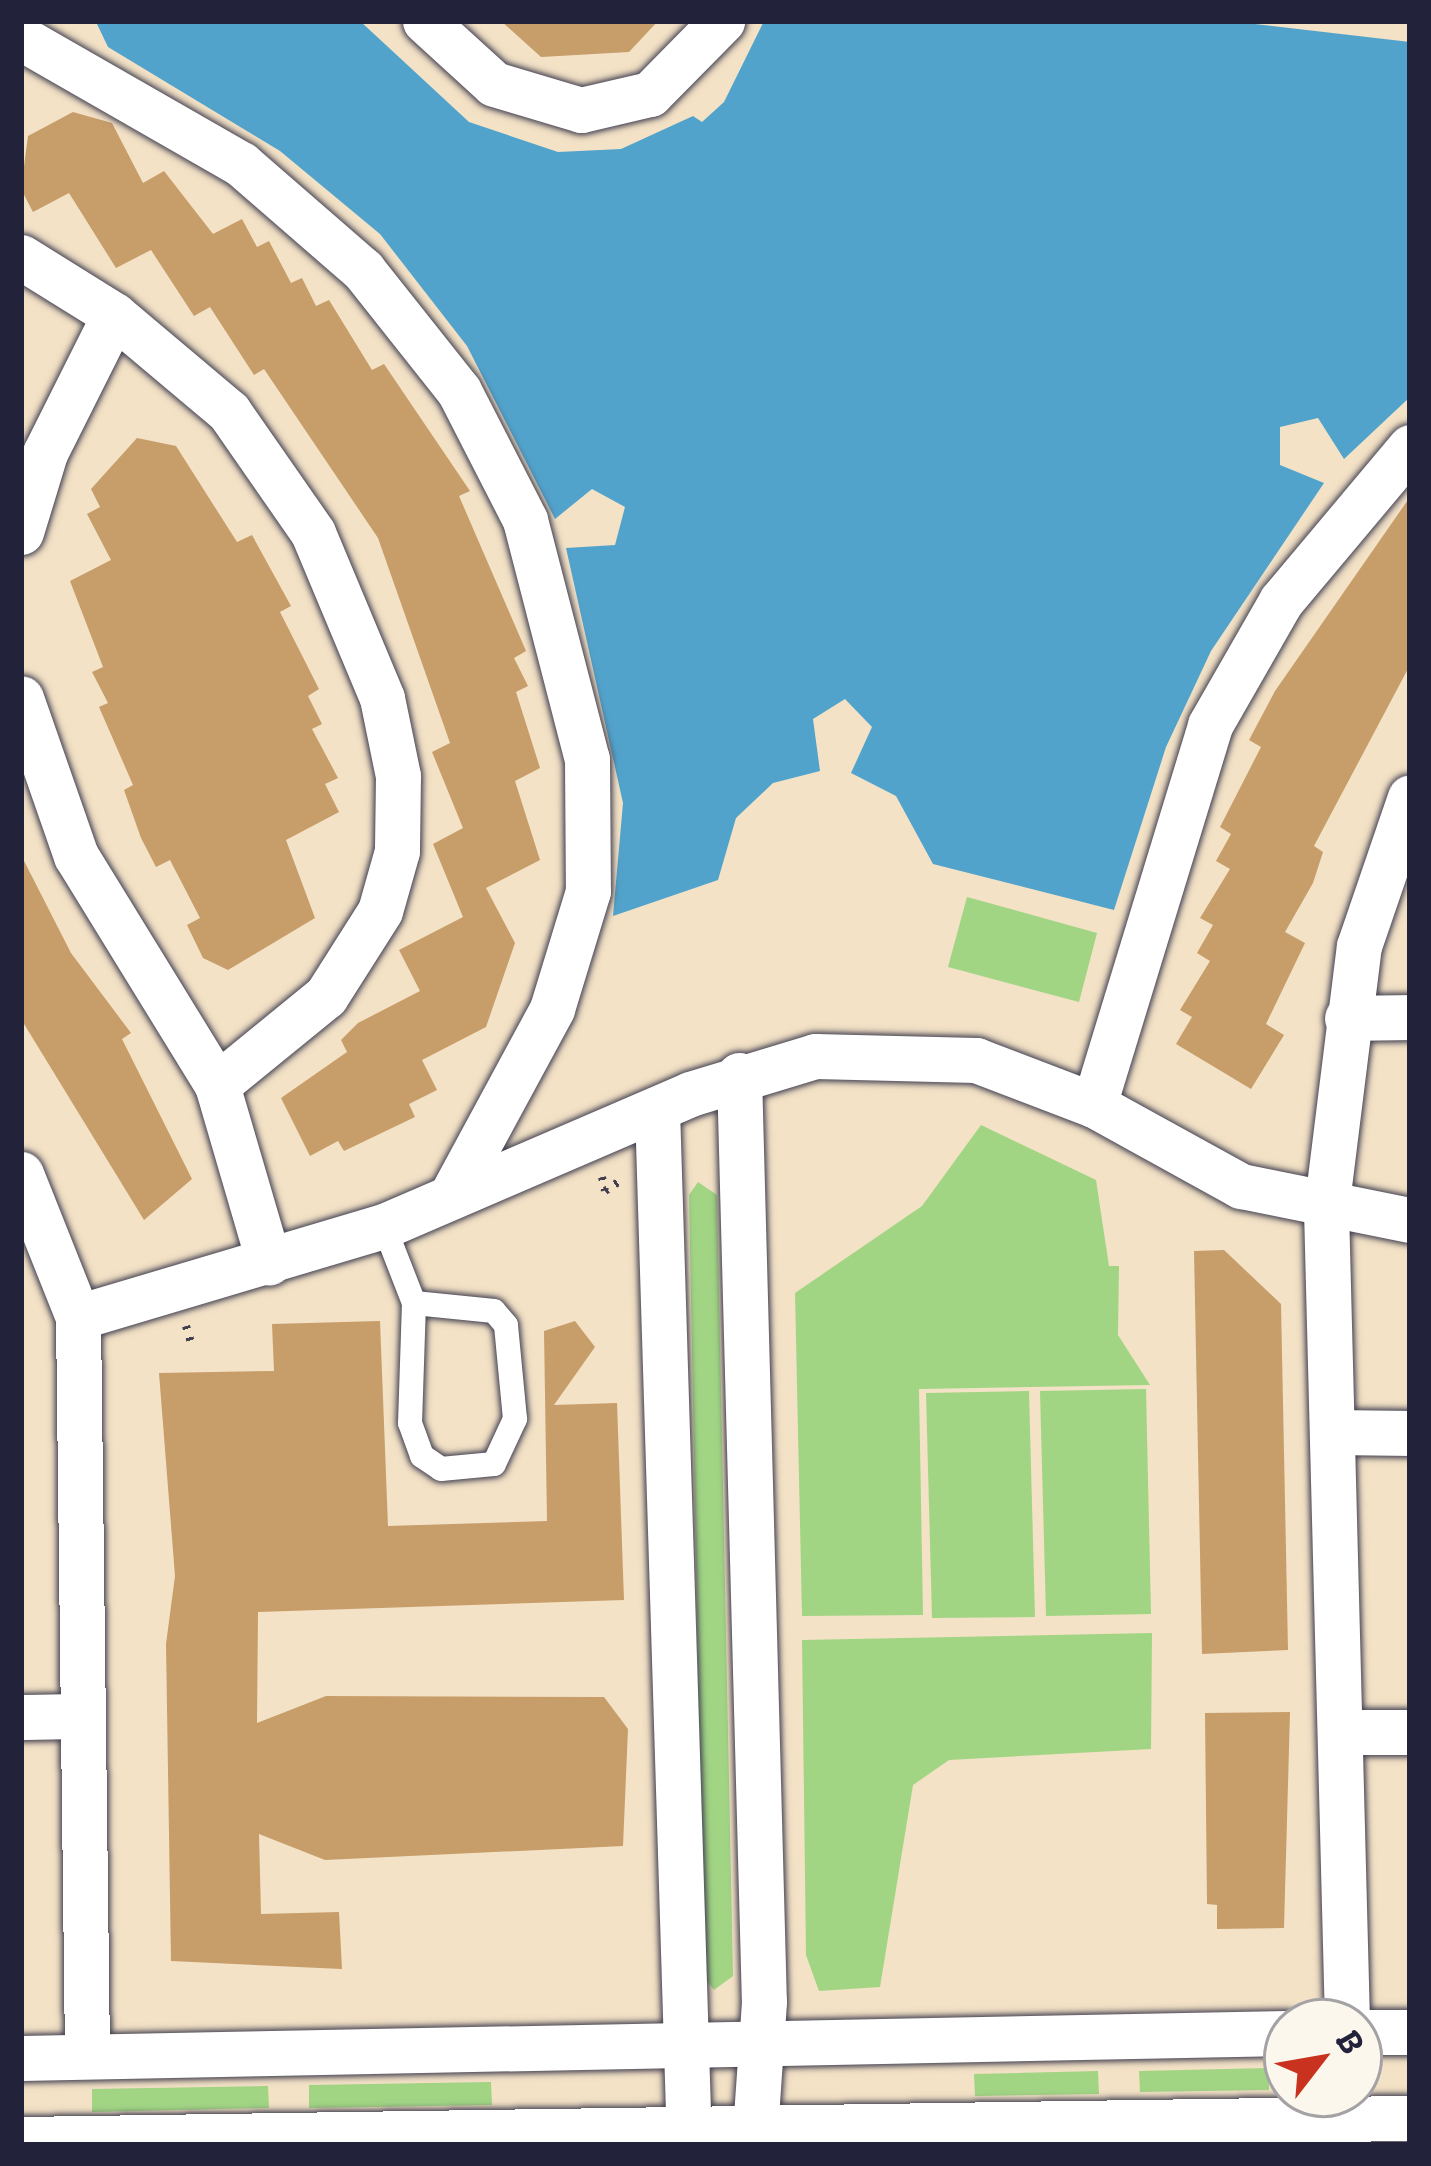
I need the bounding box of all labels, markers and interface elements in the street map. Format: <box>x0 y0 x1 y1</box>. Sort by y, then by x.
north arrow <box>1263 1998 1383 2118</box>
text: B <box>1328 2020 1376 2061</box>

